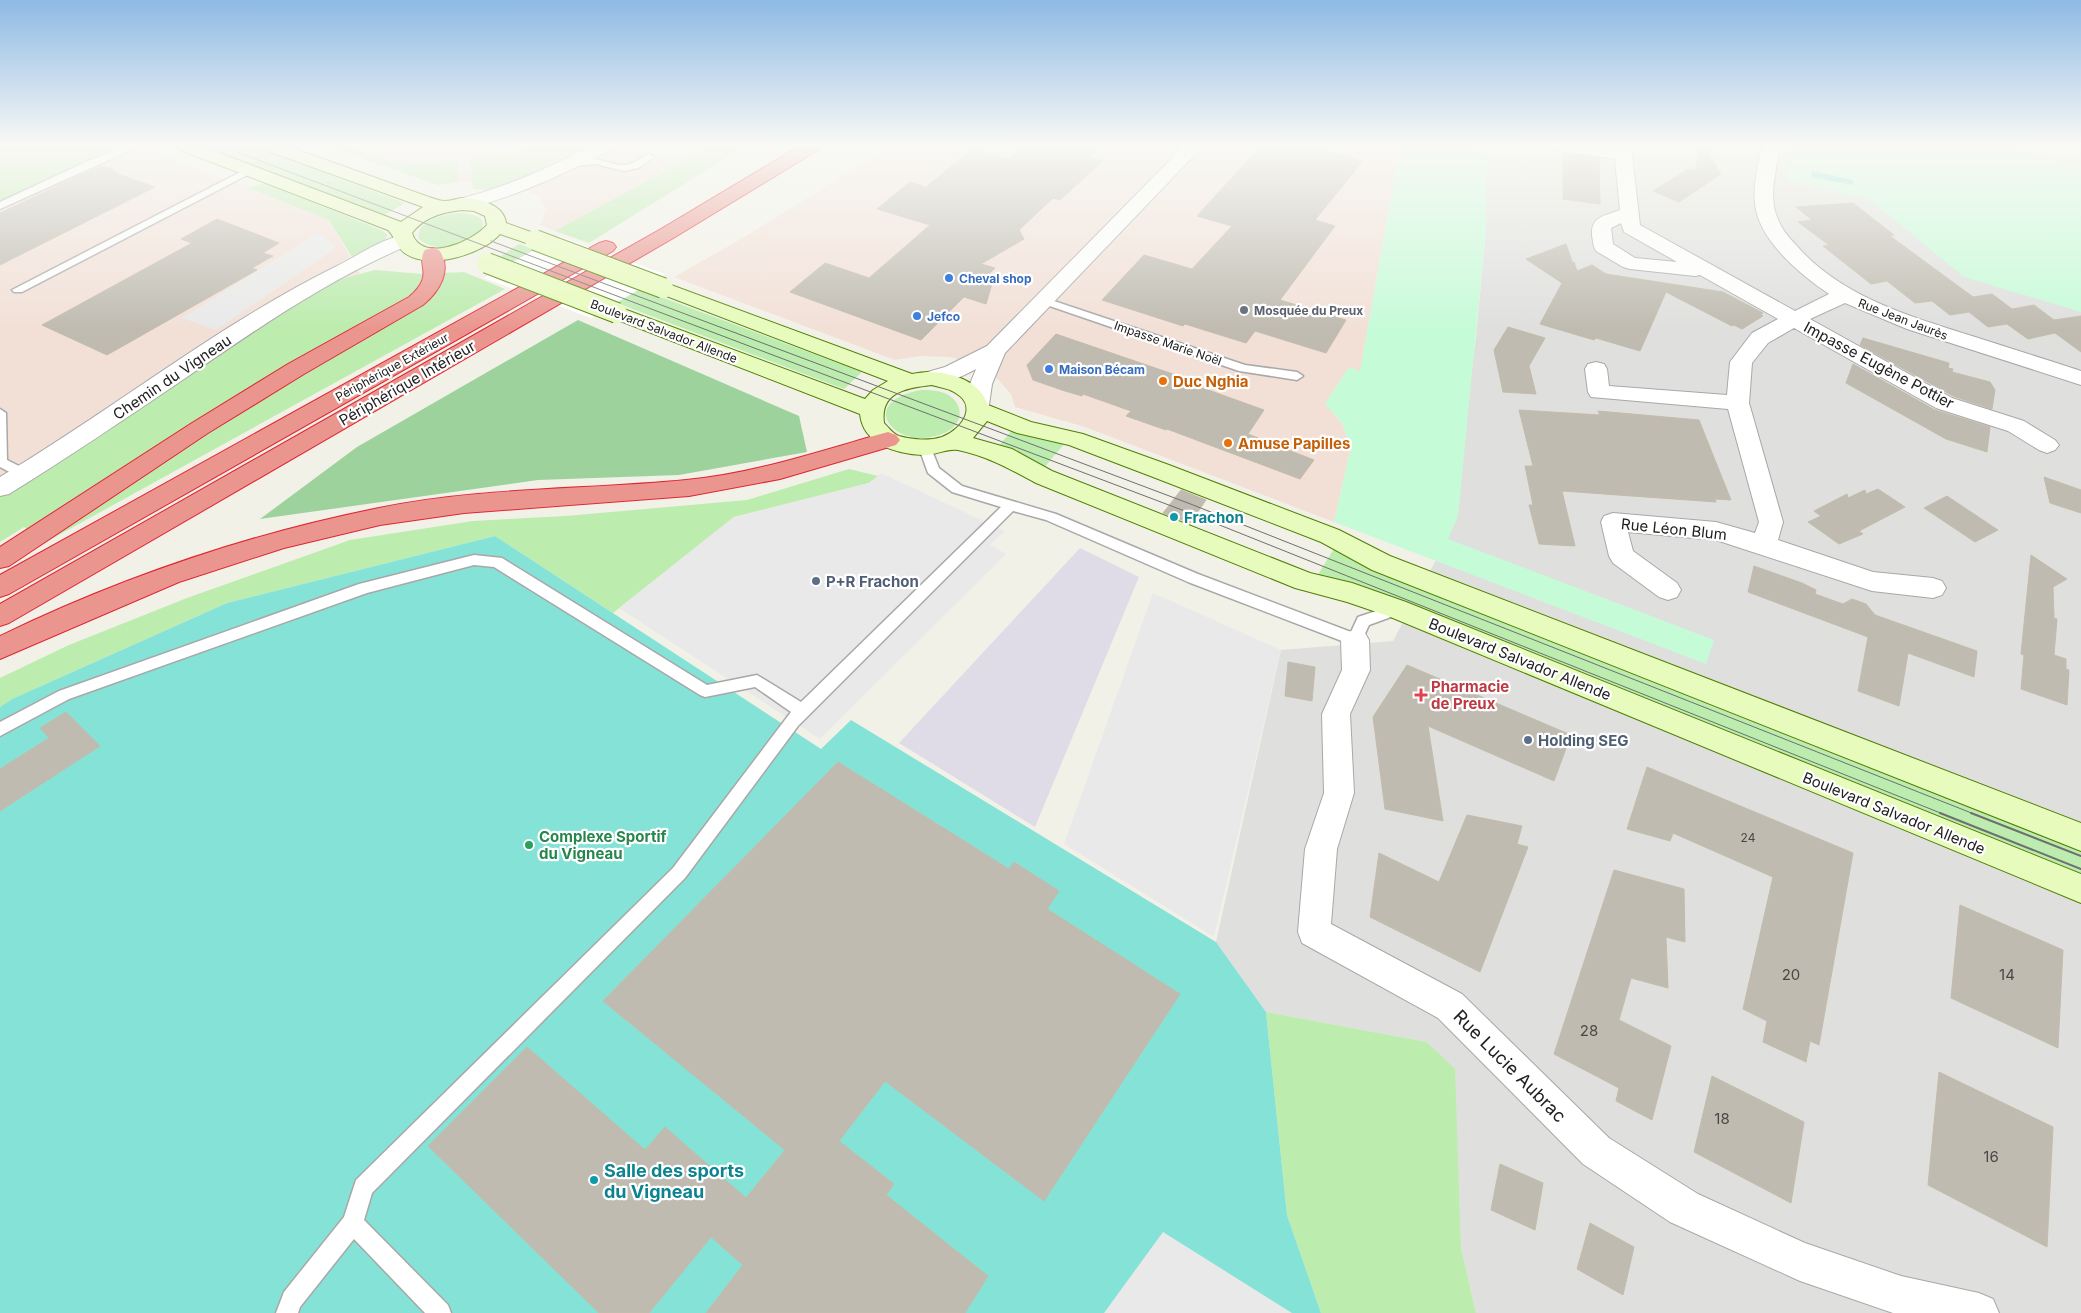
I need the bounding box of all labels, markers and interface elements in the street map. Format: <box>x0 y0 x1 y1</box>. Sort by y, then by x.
place label: Cheval shop <box>959 271 1032 286</box>
marker: Cheval shop <box>943 272 955 284</box>
street label: Rue Jean Jaurès <box>1856 295 1950 343</box>
street label: Boulevard Salvador Allende <box>588 296 740 366</box>
place label: Mosquée du Preux <box>1254 303 1363 318</box>
marker: Mosquée du Preux <box>1238 304 1250 316</box>
place label: Jefco <box>927 309 960 324</box>
marker: Jefco <box>911 310 923 322</box>
street label: Impasse Eugène Pottier <box>1801 317 1958 413</box>
street label: Impasse Marie Noël <box>1112 318 1224 368</box>
street label: Périphérique Extérieur <box>333 329 452 404</box>
street label: Chemin du Vigneau <box>109 330 235 424</box>
street label: Périphérique Intérieur <box>335 336 479 430</box>
place label: Maison Bécam <box>1059 362 1145 377</box>
marker: Maison Bécam <box>1043 363 1055 375</box>
place label: Duc Nghia <box>1173 372 1249 391</box>
marker: Duc Nghia <box>1157 375 1169 387</box>
place label: Amuse Papilles <box>1238 434 1350 453</box>
marker: Amuse Papilles <box>1222 437 1234 449</box>
place label: Frachon <box>1184 508 1244 527</box>
marker: Frachon <box>1168 511 1180 523</box>
street label: Rue Léon Blum <box>1620 514 1728 544</box>
place label: P+R Frachon <box>826 572 919 591</box>
marker: P+R Frachon <box>810 575 822 587</box>
street label: Boulevard Salvador Allende <box>1426 614 1614 704</box>
place label: Pharmacie de Preux <box>1431 677 1509 713</box>
marker: Pharmacie de Preux <box>1415 689 1427 701</box>
place label: Holding SEG <box>1538 731 1629 750</box>
marker: Holding SEG <box>1522 734 1534 746</box>
street label: Boulevard Salvador Allende <box>1800 768 1988 858</box>
place label: Complexe Sportif du Vigneau <box>539 827 666 863</box>
house number: 24 <box>1741 830 1756 845</box>
marker: Complexe Sportif du Vigneau <box>523 839 535 851</box>
house number: 20 <box>1782 965 1800 984</box>
house number: 14 <box>1999 965 2015 984</box>
street label: Rue Lucie Aubrac <box>1450 1006 1570 1126</box>
house number: 28 <box>1580 1021 1598 1040</box>
house number: 18 <box>1714 1109 1730 1128</box>
house number: 16 <box>1983 1147 1999 1166</box>
place label: Salle des sports du Vigneau <box>604 1160 744 1202</box>
marker: Salle des sports du Vigneau <box>588 1174 600 1186</box>

